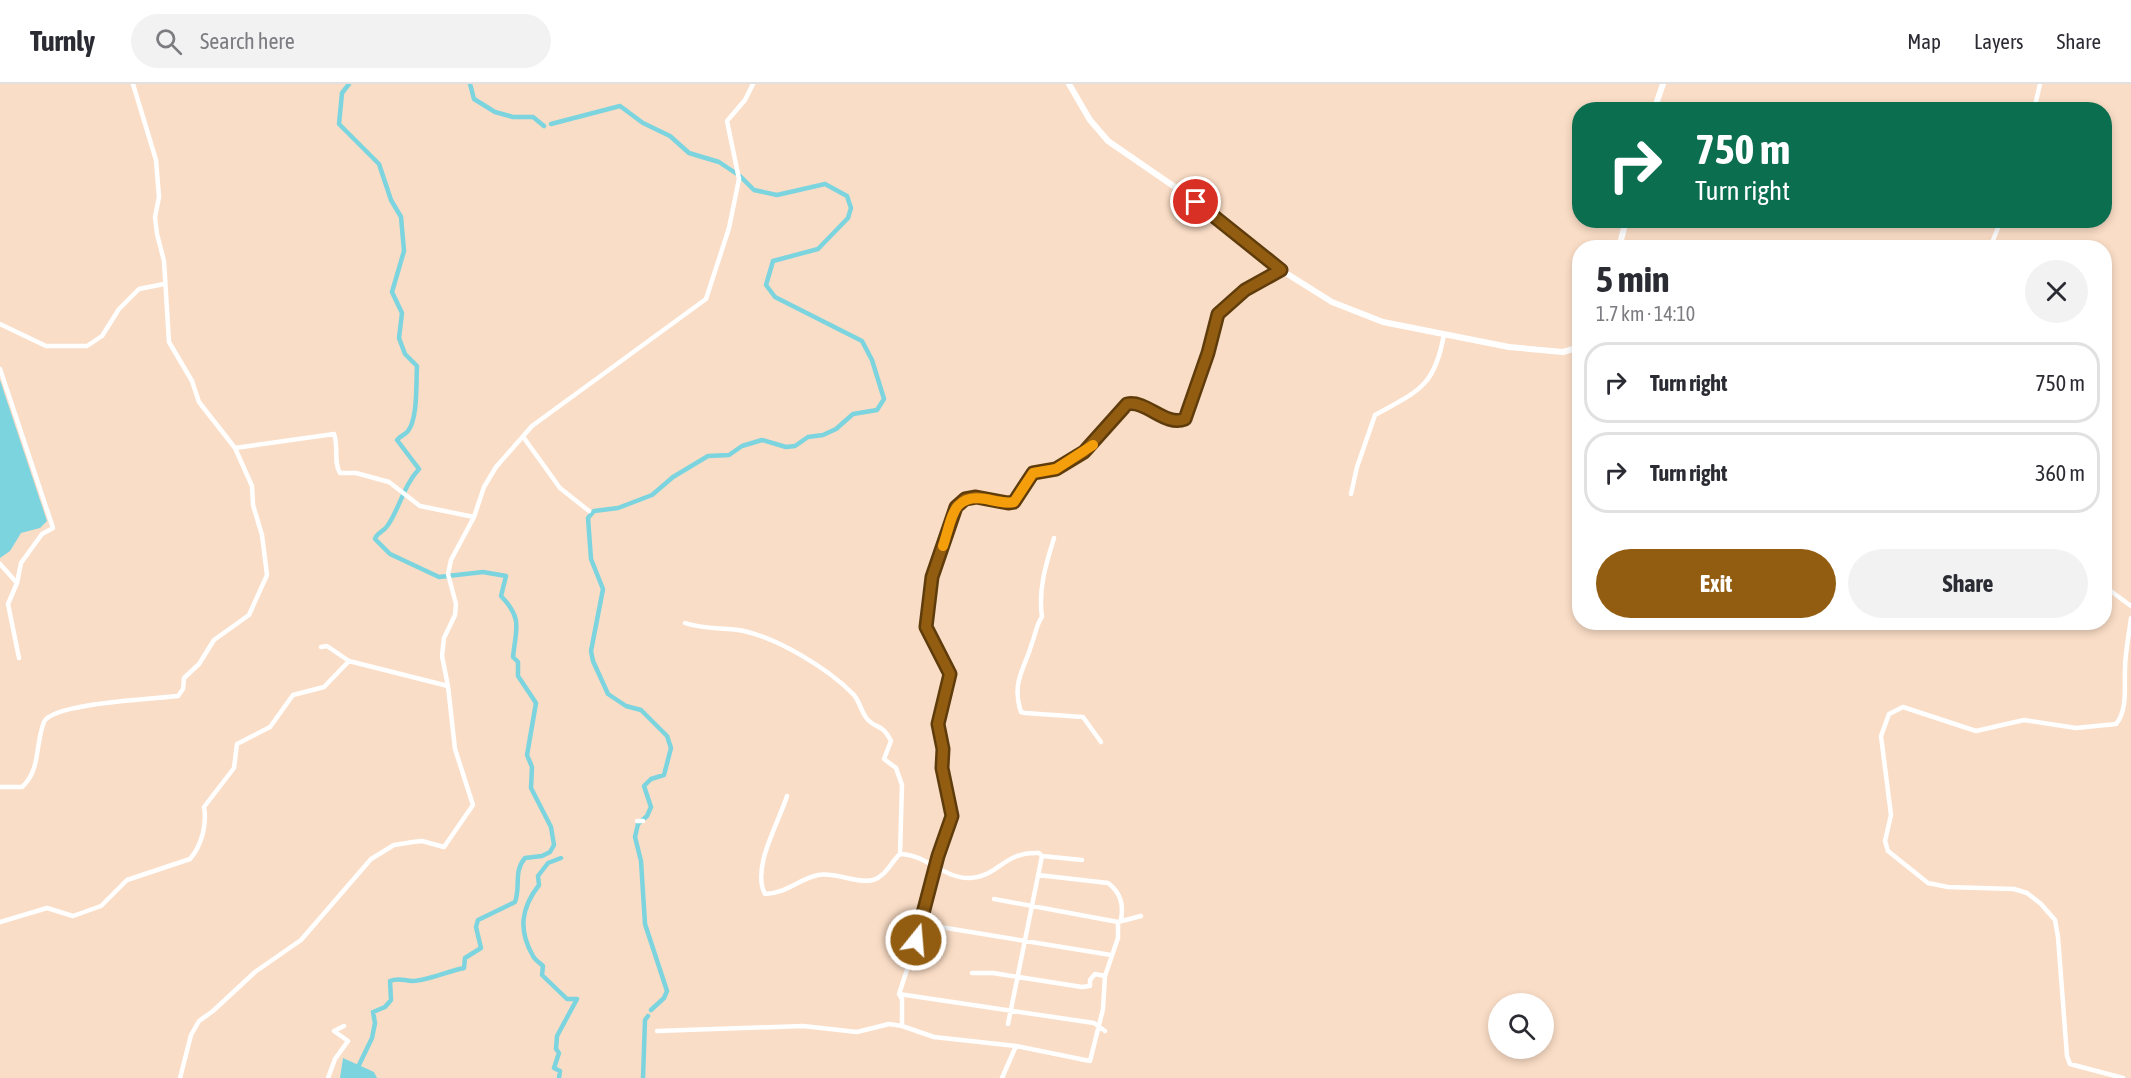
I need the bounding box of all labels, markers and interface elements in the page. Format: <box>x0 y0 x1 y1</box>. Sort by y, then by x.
search box <box>131 14 551 68</box>
text: Turnly <box>30 25 95 57</box>
icon: search <box>152 25 185 58</box>
text: Search here <box>200 28 295 54</box>
text: Map <box>1907 29 1941 53</box>
text: Layers <box>1974 29 2024 53</box>
text: Share <box>2057 29 2101 53</box>
text: 750 m <box>1695 125 1790 173</box>
icon: right <box>1596 126 1674 204</box>
text: Turn right <box>1695 175 1790 206</box>
pin <box>1170 176 1221 227</box>
icon: arrive <box>1179 185 1212 218</box>
text: 5 min <box>1596 258 1670 300</box>
button: close <box>2025 260 2088 323</box>
text: 1.7 km · 14:10 <box>1596 302 1695 325</box>
icon: right <box>1599 366 1632 399</box>
text: Turn right <box>1650 370 1727 396</box>
text: 750 m <box>2035 370 2085 396</box>
icon: right <box>1599 456 1632 489</box>
text: Turn right <box>1650 460 1727 486</box>
text: 360 m <box>2035 460 2085 486</box>
button: Exit <box>1596 549 1836 618</box>
button: Share <box>1848 549 2088 618</box>
position arrow <box>884 908 948 972</box>
map controls <box>1488 993 1554 1059</box>
button: search <box>1488 993 1554 1059</box>

